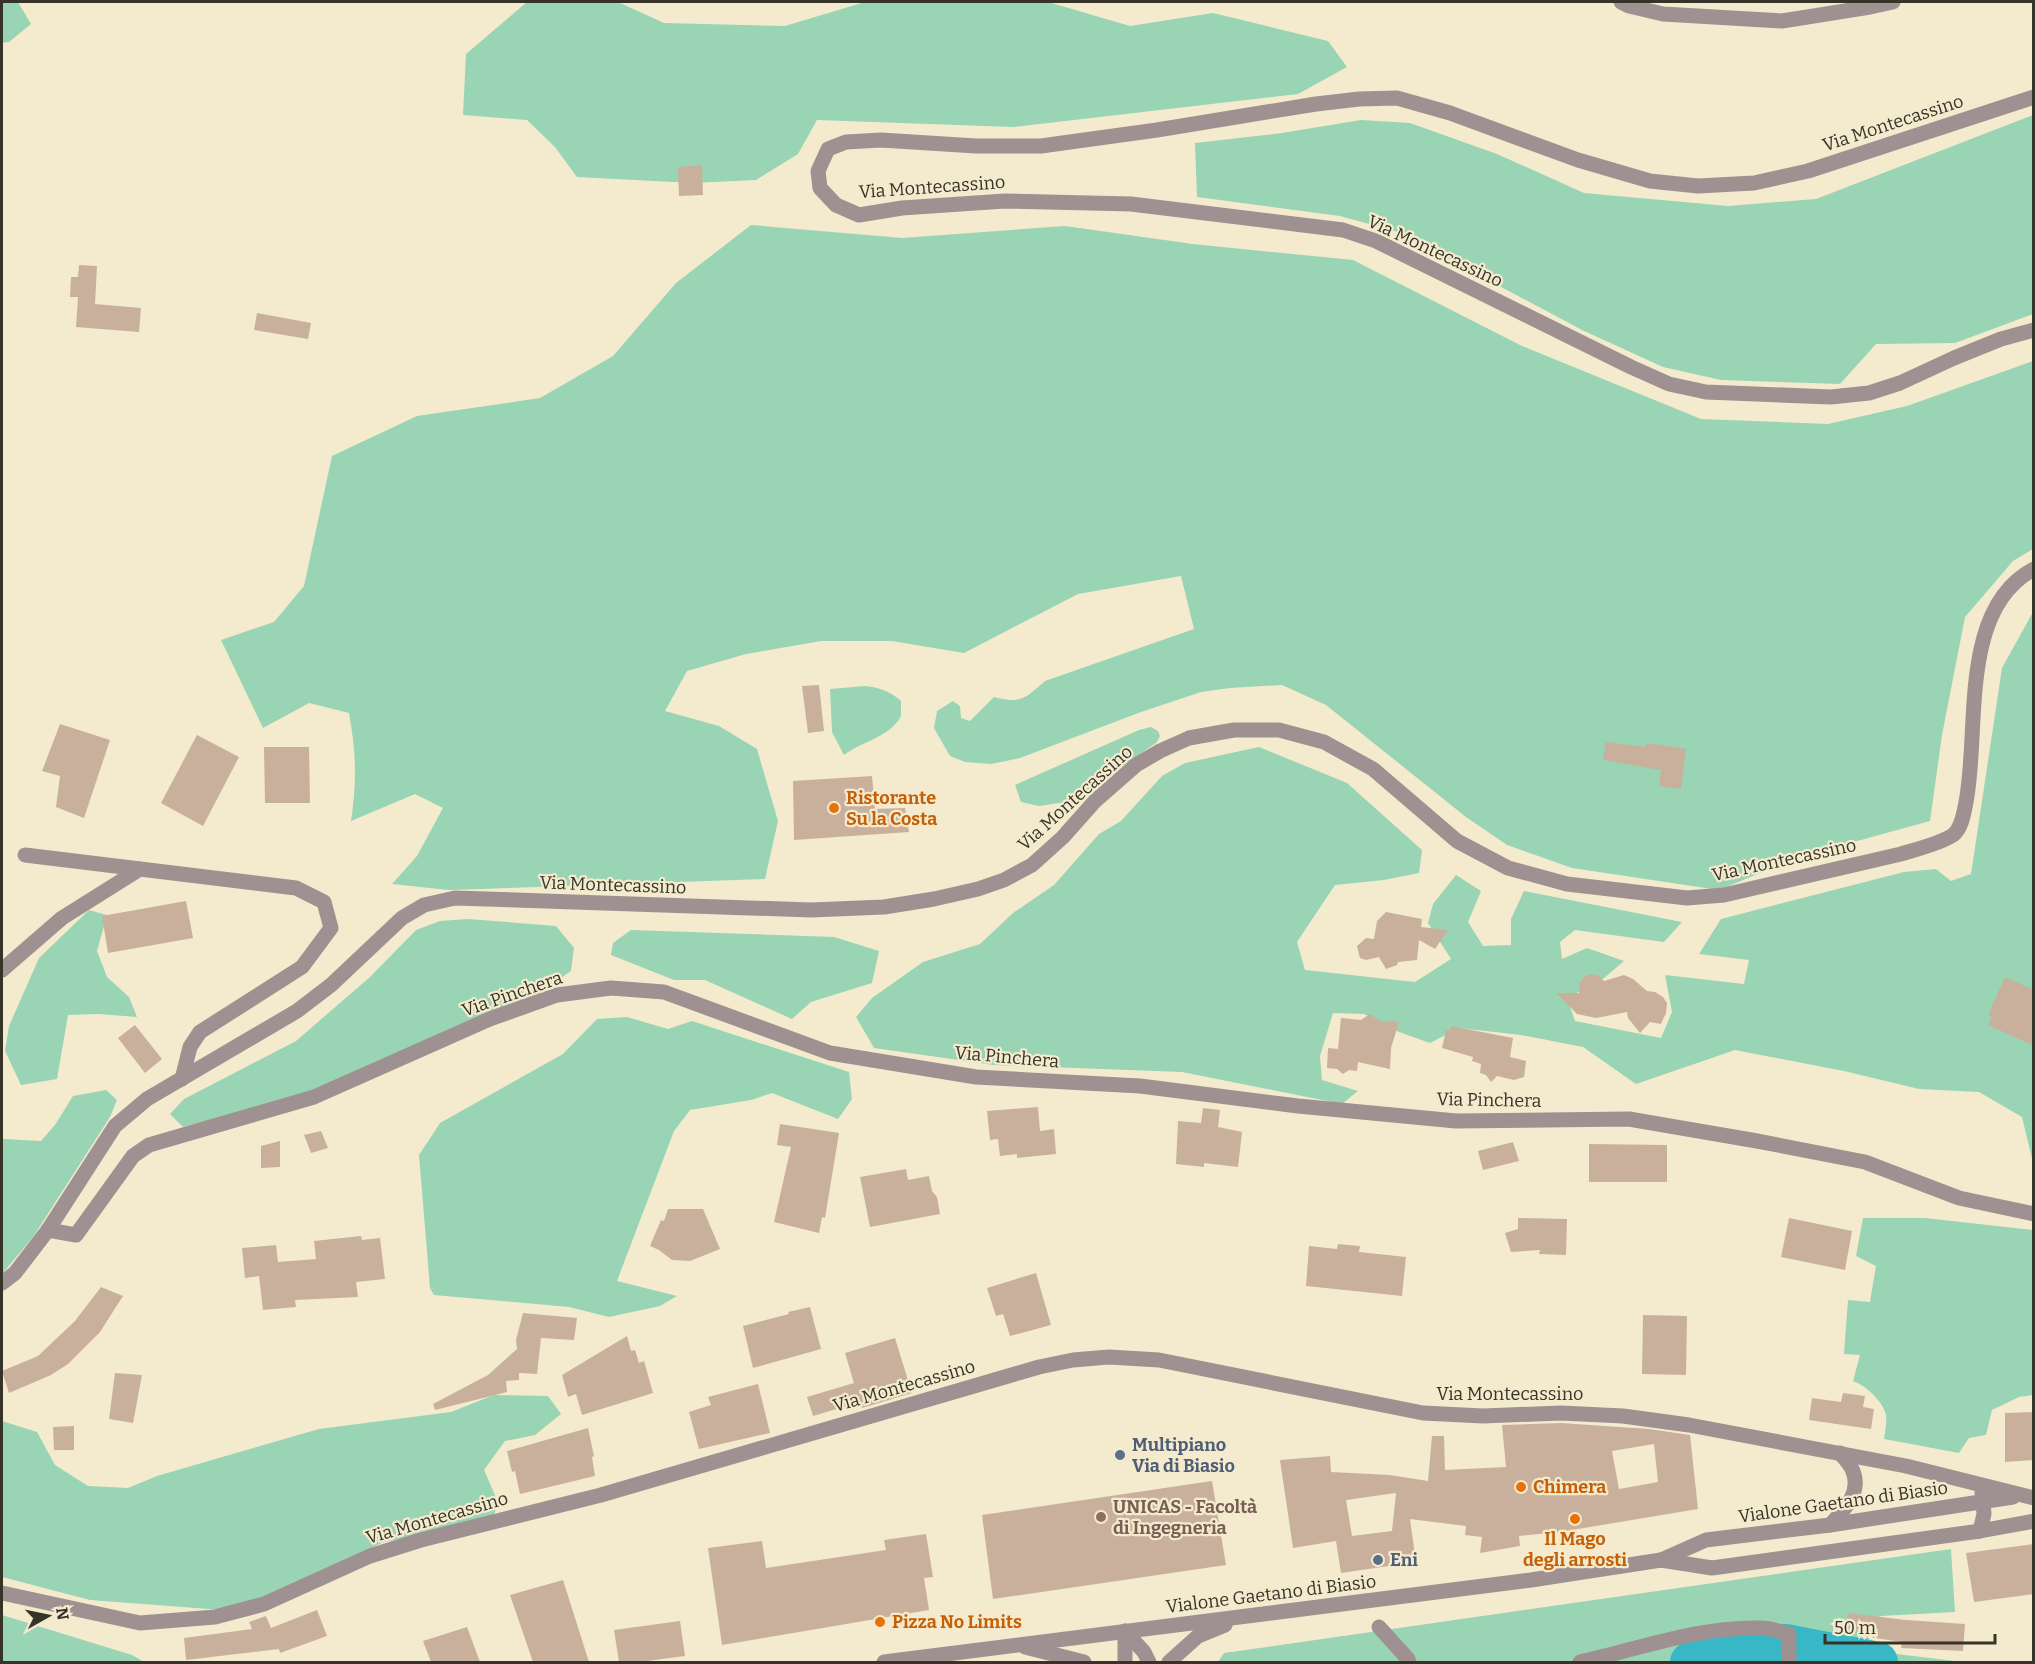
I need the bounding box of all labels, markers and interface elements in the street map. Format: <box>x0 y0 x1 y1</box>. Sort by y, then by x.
street label: Via Montecassino <box>1820 90 1966 156</box>
street label: Via Montecassino <box>858 171 1006 203</box>
street label: Via Montecassino <box>1364 210 1506 292</box>
street label: Via Montecassino <box>1013 741 1137 855</box>
place label: Ristorante Su la Costa <box>846 787 937 830</box>
marker: Ristorante Su la Costa <box>827 801 841 815</box>
street label: Via Montecassino <box>1710 834 1858 886</box>
street label: Via Montecassino <box>539 871 687 899</box>
street label: Via Pinchera <box>459 967 565 1021</box>
street label: Via Pinchera <box>954 1041 1060 1073</box>
street label: Via Pinchera <box>1436 1088 1542 1112</box>
street label: Via Montecassino <box>830 1355 978 1417</box>
street label: Via Montecassino <box>1437 1383 1583 1405</box>
place label: Multipiano Via di Biasio <box>1132 1434 1235 1477</box>
marker: Multipiano Via di Biasio <box>1113 1448 1127 1462</box>
place label: Chimera <box>1533 1476 1606 1498</box>
street label: Vialone Gaetano di Biasio <box>1737 1476 1949 1528</box>
marker: Chimera <box>1514 1480 1528 1494</box>
street label: Via Montecassino <box>363 1487 511 1549</box>
place label: UNICAS - Facoltà di Ingegneria <box>1113 1496 1257 1539</box>
marker: UNICAS - Facoltà di Ingegneria <box>1094 1510 1108 1524</box>
marker: Il Mago degli arrosti <box>1568 1512 1582 1526</box>
place label: Il Mago degli arrosti <box>1523 1528 1627 1571</box>
place label: Eni <box>1390 1549 1418 1571</box>
marker: Eni <box>1371 1553 1385 1567</box>
street label: Vialone Gaetano di Biasio <box>1165 1570 1377 1618</box>
north arrow <box>18 1586 78 1646</box>
text: N <box>52 1606 73 1621</box>
scale bar <box>1825 1607 1994 1645</box>
place label: Pizza No Limits <box>892 1611 1022 1633</box>
marker: Pizza No Limits <box>873 1615 887 1629</box>
text: 50 m <box>1834 1617 1876 1639</box>

